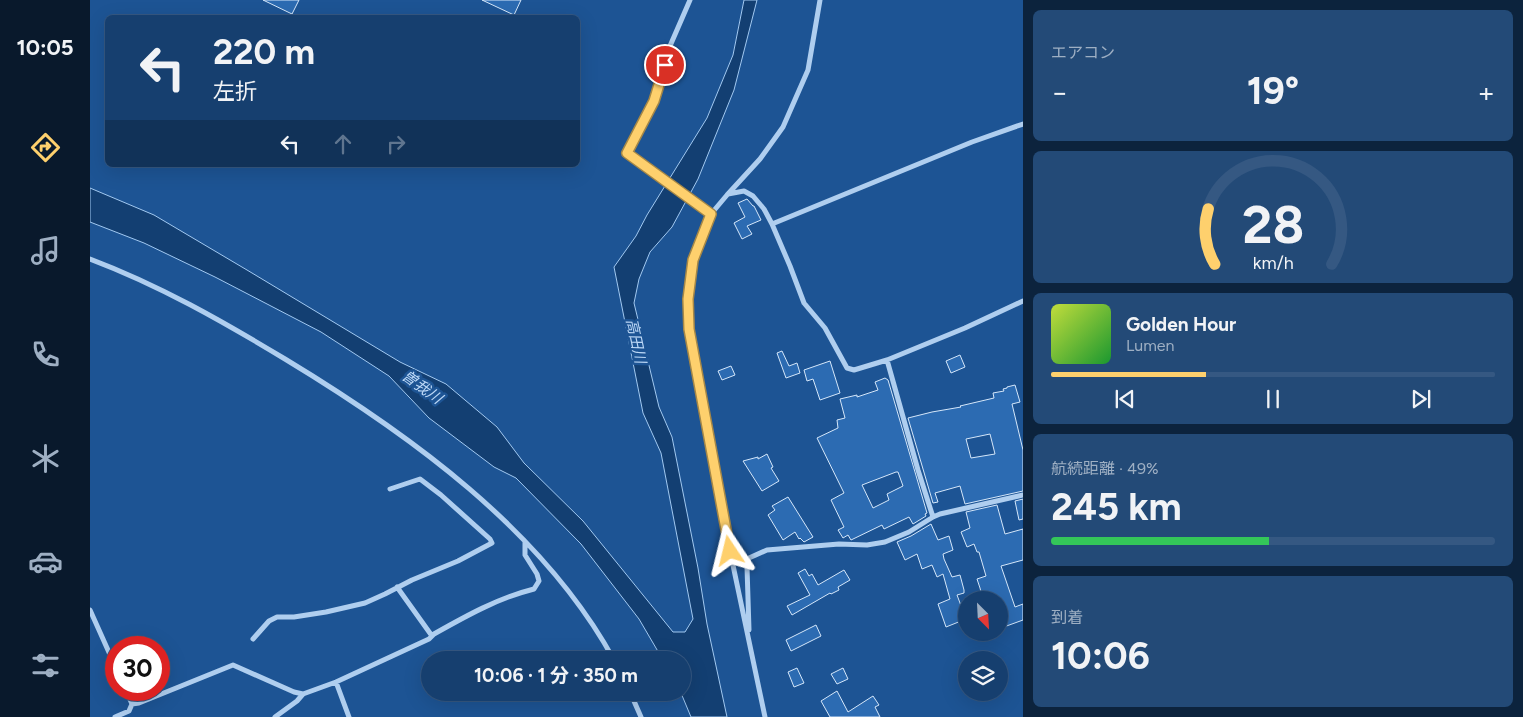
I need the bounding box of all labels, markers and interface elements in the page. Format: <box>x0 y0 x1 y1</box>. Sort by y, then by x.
text: 220 m <box>213 31 315 73</box>
text: 10:05 <box>16 34 74 61</box>
icon: left <box>130 35 195 100</box>
text: エアコン <box>1051 43 1115 62</box>
pin <box>644 44 686 86</box>
icon: arrive <box>651 51 679 79</box>
text: 19° <box>1247 68 1299 114</box>
text: − <box>1051 75 1068 109</box>
text: + <box>1478 75 1495 109</box>
text: 左折 <box>213 78 257 105</box>
icon: directions <box>28 130 63 165</box>
icon: left <box>276 130 304 158</box>
icon: ahead <box>329 130 357 158</box>
icon: right <box>382 130 410 158</box>
text: 28 <box>1242 194 1304 256</box>
icon: music <box>28 233 63 268</box>
text: km/h <box>1253 252 1293 273</box>
text: Golden Hour <box>1126 313 1236 336</box>
water label: 高田川 <box>623 317 650 367</box>
text: Lumen <box>1126 336 1175 355</box>
icon: phone <box>28 337 63 372</box>
water label: 曽我川 <box>399 366 447 409</box>
icon: previous <box>1111 385 1139 413</box>
icon: pause <box>1259 385 1287 413</box>
icon: next <box>1407 385 1435 413</box>
icon: climate <box>28 441 63 476</box>
text: 航続距離 · 49% <box>1051 459 1159 478</box>
text: 245 km <box>1051 484 1182 530</box>
position arrow <box>703 524 755 576</box>
icon: car <box>28 544 63 579</box>
north arrow <box>958 591 1008 641</box>
map controls <box>958 591 1008 701</box>
text: 到着 <box>1051 608 1083 627</box>
text: 10:06 <box>1051 633 1150 679</box>
speed limit sign: 30 <box>105 636 170 701</box>
icon: filters <box>28 648 63 683</box>
button: layers <box>958 651 1008 701</box>
text: 10:06 · 1 分 · 350 m <box>474 664 638 687</box>

